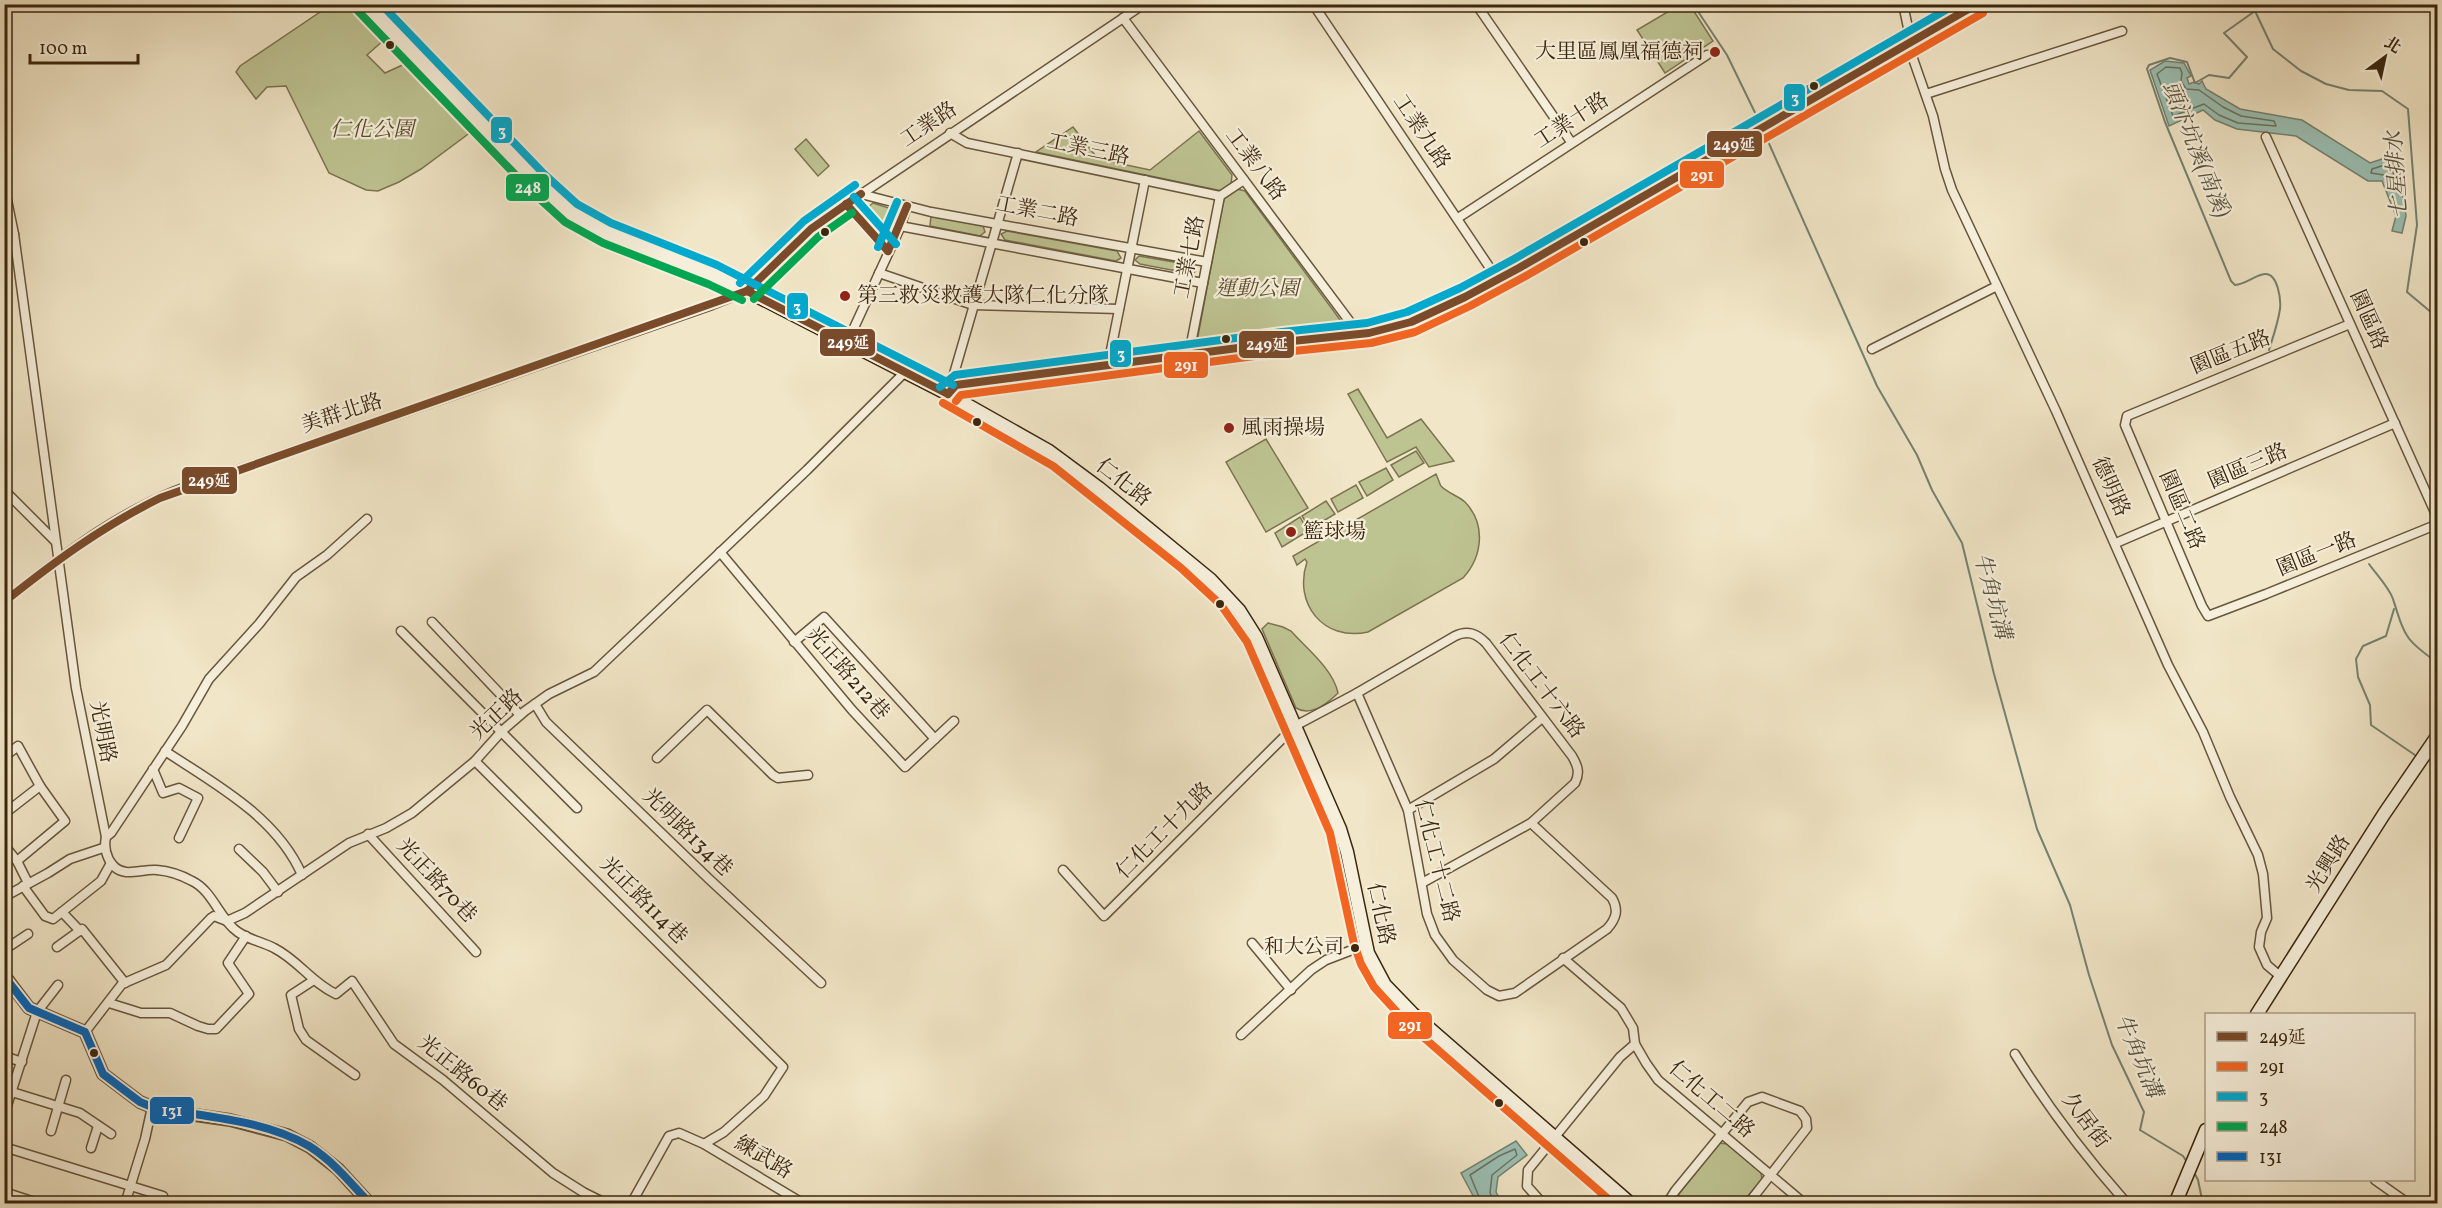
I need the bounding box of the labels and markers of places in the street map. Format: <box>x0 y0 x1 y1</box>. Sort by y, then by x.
place label: 大里區鳳凰福德祠 <box>1535 38 1703 67</box>
unlabelled marker <box>384 39 396 51</box>
marker: 大里區鳳凰福德祠 <box>1708 45 1722 59</box>
unlabelled marker <box>1808 80 1820 92</box>
unlabelled marker <box>819 226 831 238</box>
unlabelled marker <box>1578 236 1590 248</box>
place label: 第三救災救護大隊仁化分隊 <box>857 282 1109 311</box>
marker: 第三救災救護大隊仁化分隊 <box>838 289 852 303</box>
unlabelled marker <box>1220 333 1232 345</box>
place label: 風雨操場 <box>1241 414 1325 443</box>
unlabelled marker <box>971 416 983 428</box>
marker: 風雨操場 <box>1222 421 1236 435</box>
place label: 籃球場 <box>1303 518 1366 547</box>
marker: 籃球場 <box>1284 525 1298 539</box>
unlabelled marker <box>1214 598 1226 610</box>
place label: 和大公司 <box>1264 934 1344 962</box>
marker: 和大公司 <box>1349 942 1361 954</box>
unlabelled marker <box>88 1047 100 1059</box>
unlabelled marker <box>1493 1097 1505 1109</box>

